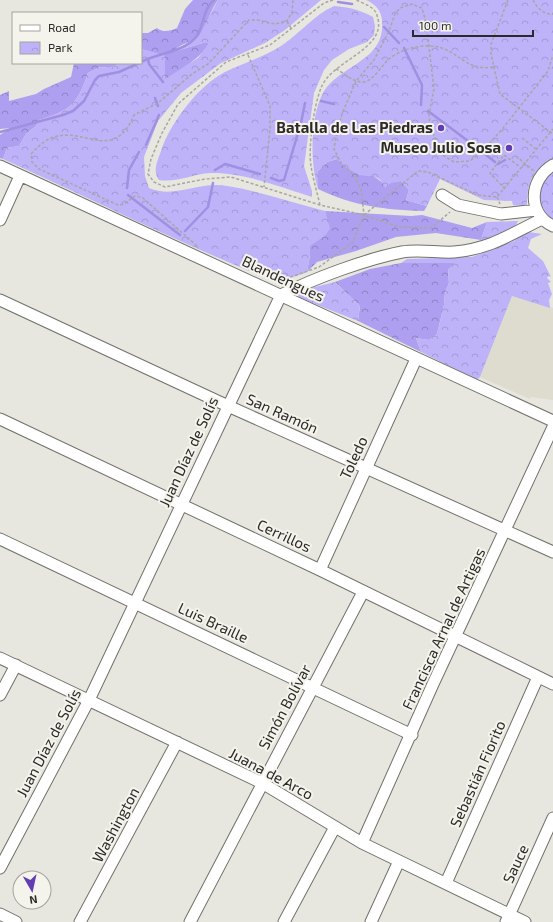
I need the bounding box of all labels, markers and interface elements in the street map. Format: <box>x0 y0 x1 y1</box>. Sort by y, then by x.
legend <box>12 12 142 64</box>
scale bar <box>413 12 533 38</box>
text: 100 m <box>419 18 451 32</box>
text: Road <box>48 20 76 34</box>
text: Park <box>48 40 73 54</box>
place label: Batalla de Las Piedras <box>276 118 433 136</box>
marker: Batalla de Las Piedras <box>436 123 446 133</box>
place label: Museo Julio Sosa <box>380 138 501 156</box>
marker: Museo Julio Sosa <box>504 143 514 153</box>
street label: Blandengues <box>239 251 327 305</box>
street label: San Ramón <box>244 389 321 437</box>
street label: Juan Díaz de Solís <box>155 394 222 510</box>
street label: Toledo <box>335 433 371 482</box>
street label: Cerrillos <box>255 515 314 555</box>
street label: Francisca Arnal de Artigas <box>398 545 489 712</box>
street label: Luis Braille <box>176 598 251 646</box>
street label: Simón Bolívar <box>254 661 314 752</box>
street label: Juan Díaz de Solís <box>12 685 84 800</box>
street label: Sebastián Fiorito <box>445 717 509 830</box>
street label: Juana de Arco <box>226 743 317 803</box>
street label: Washington <box>88 784 142 865</box>
street label: Sauce <box>498 841 532 886</box>
north arrow <box>12 870 52 910</box>
text: N <box>29 893 39 907</box>

